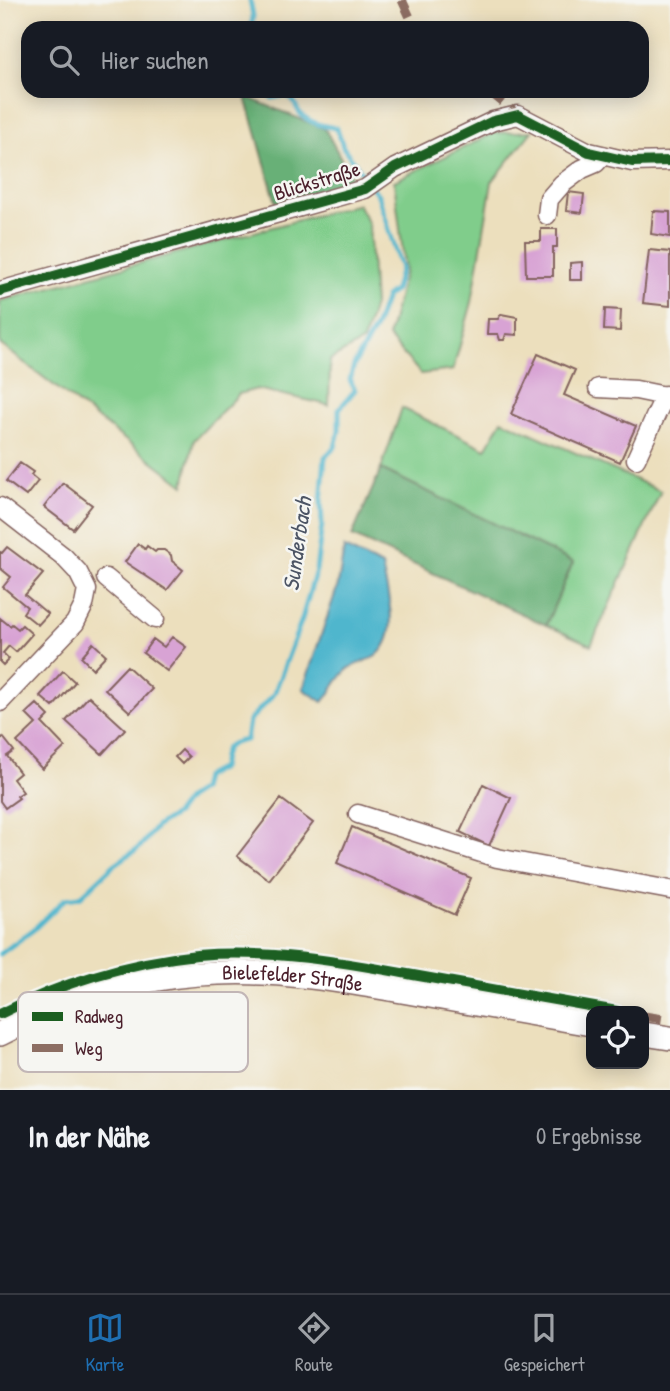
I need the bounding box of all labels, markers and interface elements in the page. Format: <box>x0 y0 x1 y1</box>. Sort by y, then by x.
search box <box>21 21 649 98</box>
icon: search <box>45 41 83 79</box>
text: Hier suchen <box>101 42 209 77</box>
street label: Blickstraße <box>270 154 364 207</box>
water label: Sunderbach <box>275 494 319 593</box>
street label: Bielefelder Straße <box>222 958 365 998</box>
legend <box>18 992 248 1072</box>
text: Radweg <box>75 1003 123 1029</box>
map controls <box>586 1006 649 1069</box>
button: locate <box>586 1006 649 1069</box>
text: Weg <box>75 1035 103 1061</box>
text: In der Nähe <box>28 1116 150 1156</box>
text: 0 Ergebnisse <box>536 1120 642 1151</box>
tab: Karte <box>85 1309 124 1377</box>
tab: Route <box>295 1309 333 1377</box>
tab: Gespeichert <box>504 1309 585 1377</box>

